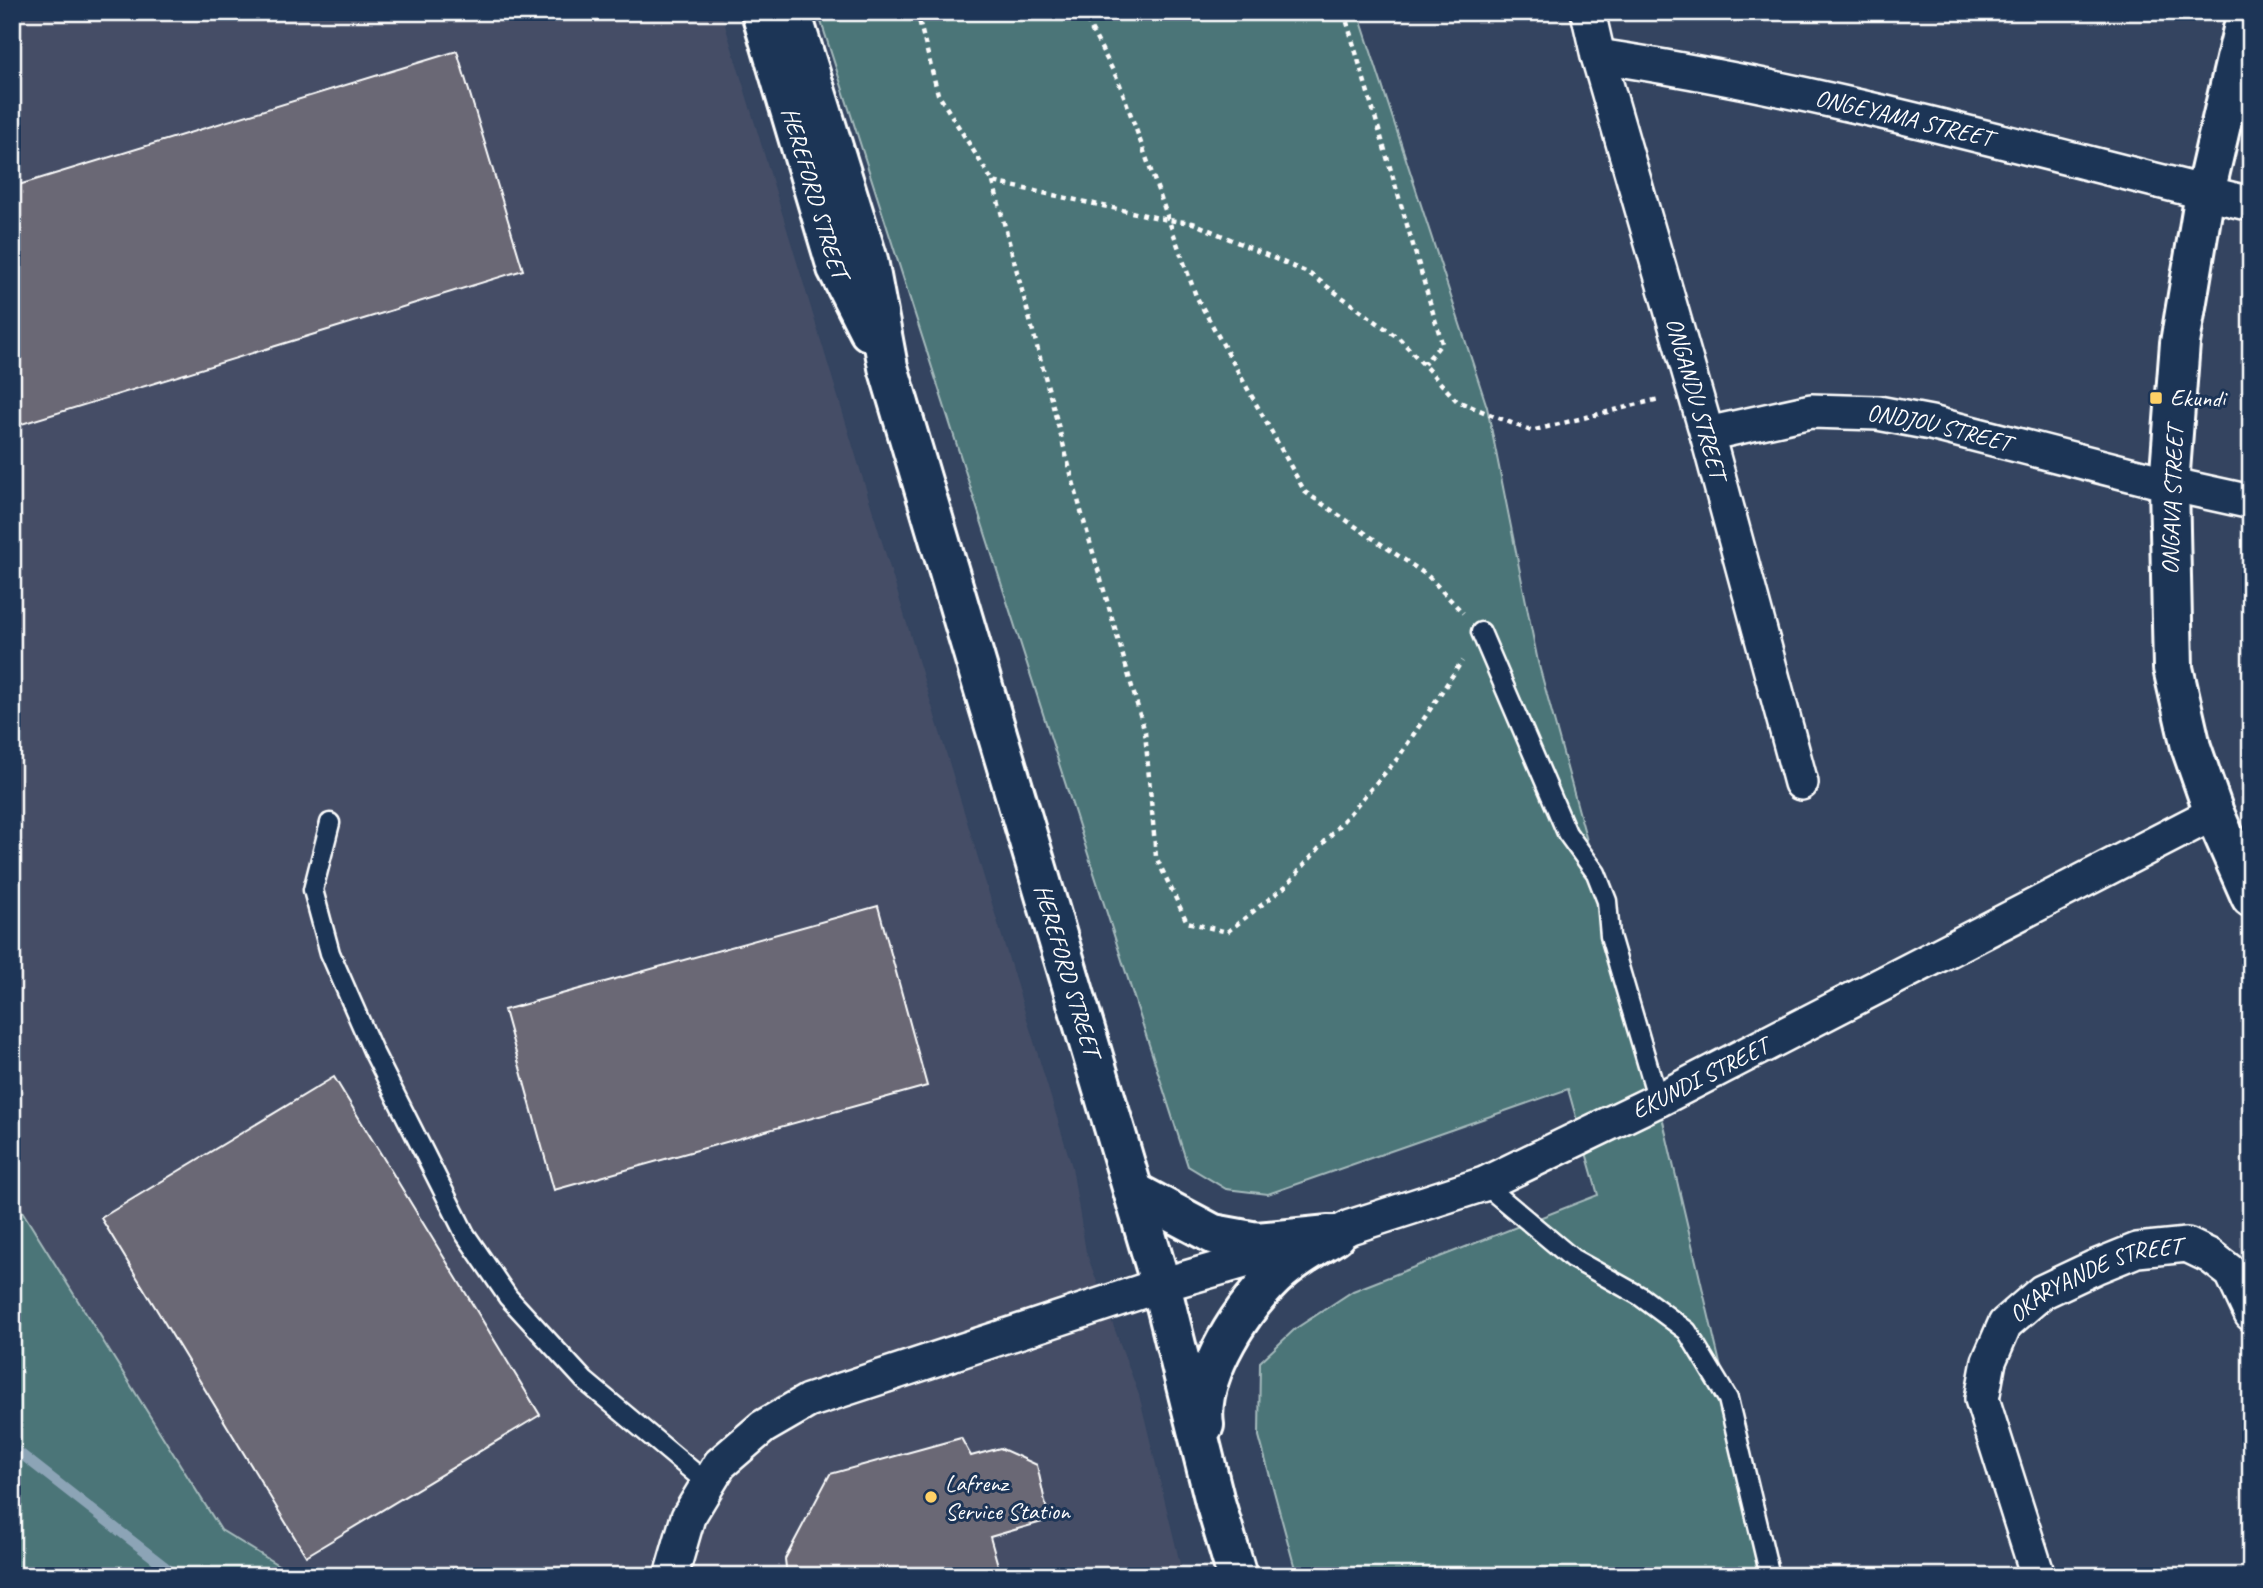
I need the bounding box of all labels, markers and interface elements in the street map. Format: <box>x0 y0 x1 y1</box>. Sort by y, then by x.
street label: ONGEYAMA STREET <box>1812 82 2001 155</box>
street label: HEREFORD STREET <box>775 104 858 290</box>
street label: ONGANDU STREET <box>1659 314 1735 487</box>
place label: Ekundi <box>2170 383 2228 413</box>
marker: Ekundi <box>2148 390 2164 406</box>
street label: ONDJOU STREET <box>1866 398 2019 459</box>
street label: ONGAVA STREET <box>2154 420 2190 575</box>
street label: HEREFORD STREET <box>1028 881 1109 1065</box>
street label: EKUNDI STREET <box>1627 1028 1778 1125</box>
street label: OKARYANDE STREET <box>2003 1230 2189 1329</box>
place label: Lafrenz Service Station <box>945 1468 1071 1526</box>
marker: Lafrenz Service Station <box>923 1489 939 1505</box>

